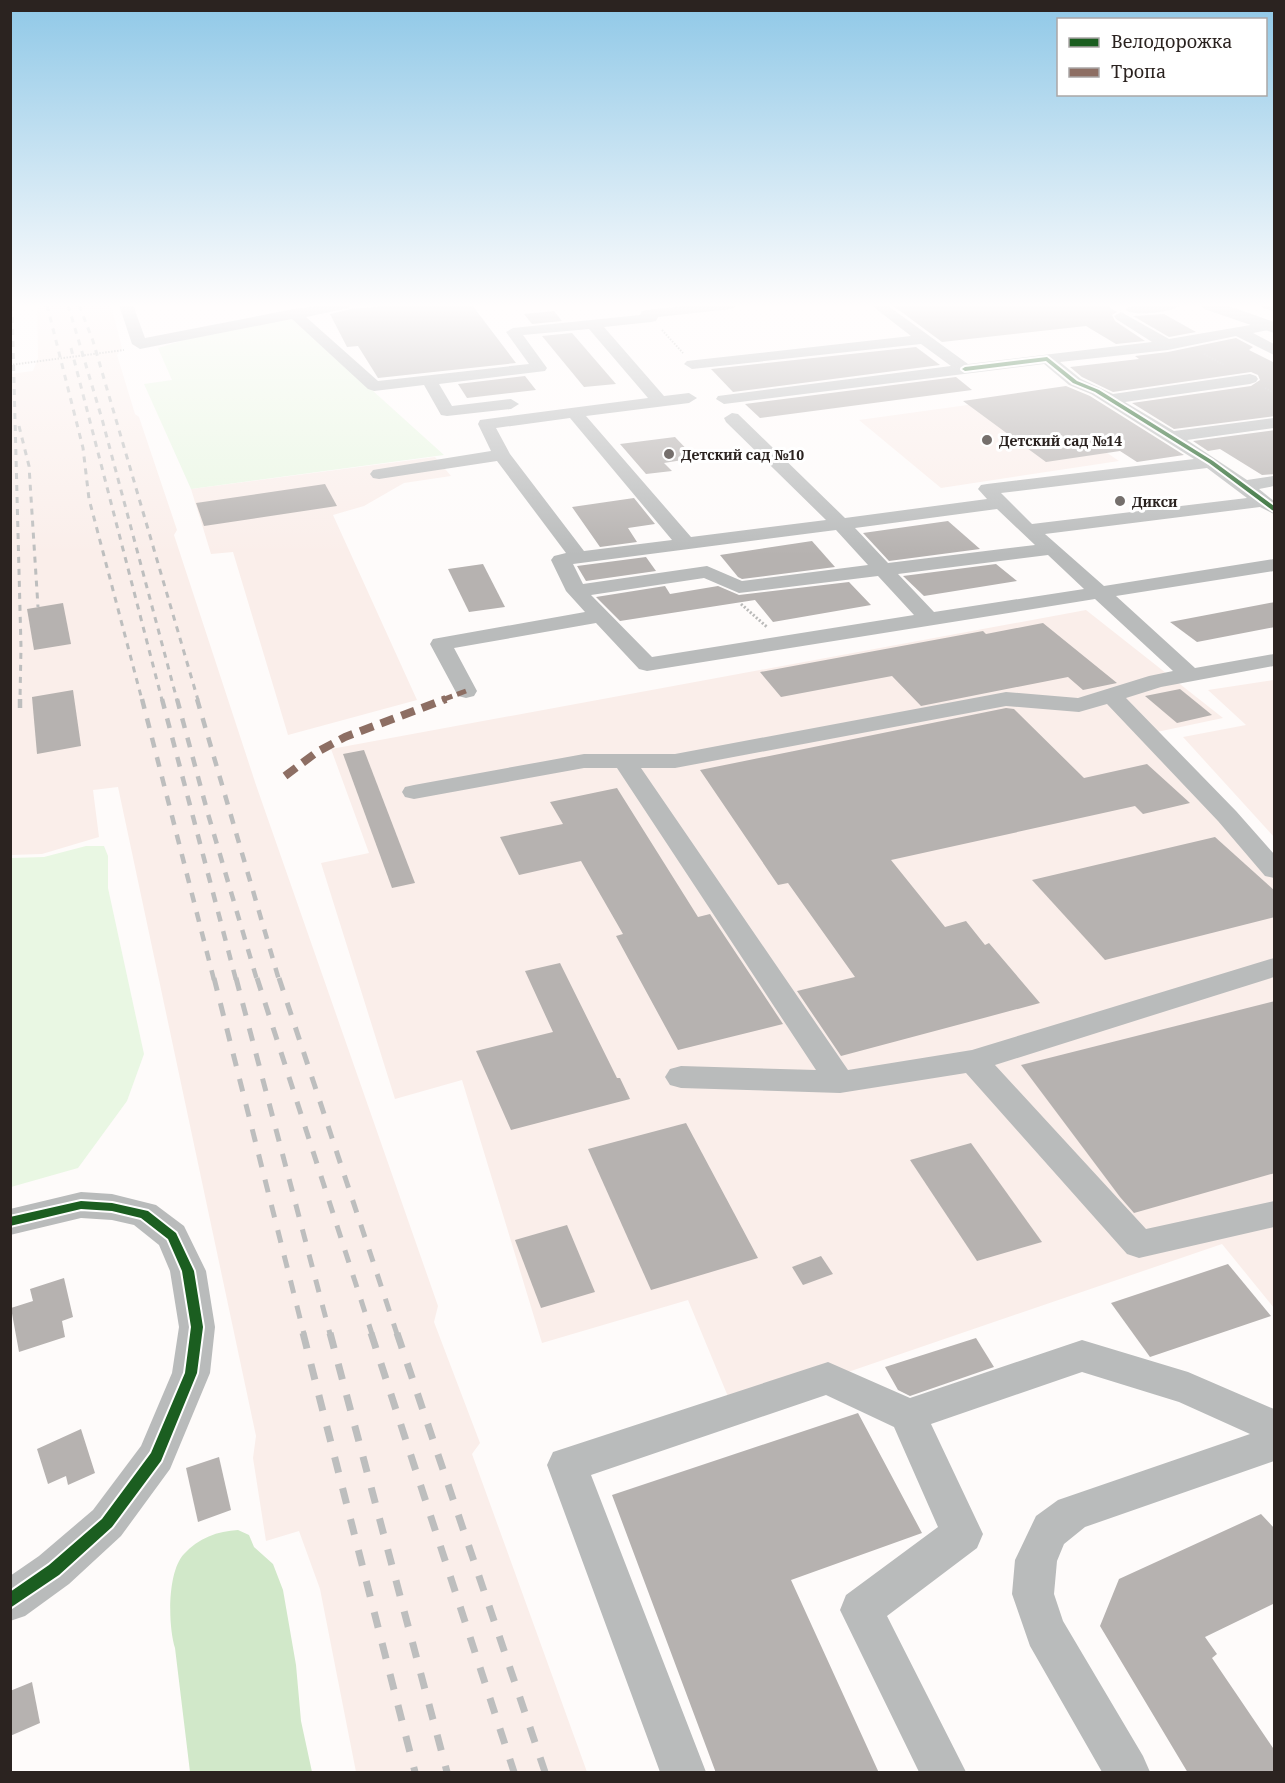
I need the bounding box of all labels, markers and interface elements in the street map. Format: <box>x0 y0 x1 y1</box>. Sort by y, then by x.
legend <box>1057 18 1267 96</box>
text: Велодорожка <box>1111 29 1233 53</box>
text: Тропа <box>1111 59 1166 83</box>
place label: Детский сад №14 <box>999 431 1122 450</box>
marker: Детский сад №14 <box>980 433 994 447</box>
place label: Детский сад №10 <box>681 445 804 464</box>
marker: Детский сад №10 <box>662 447 676 461</box>
place label: Дикси <box>1132 492 1178 511</box>
marker: Дикси <box>1113 494 1127 508</box>

